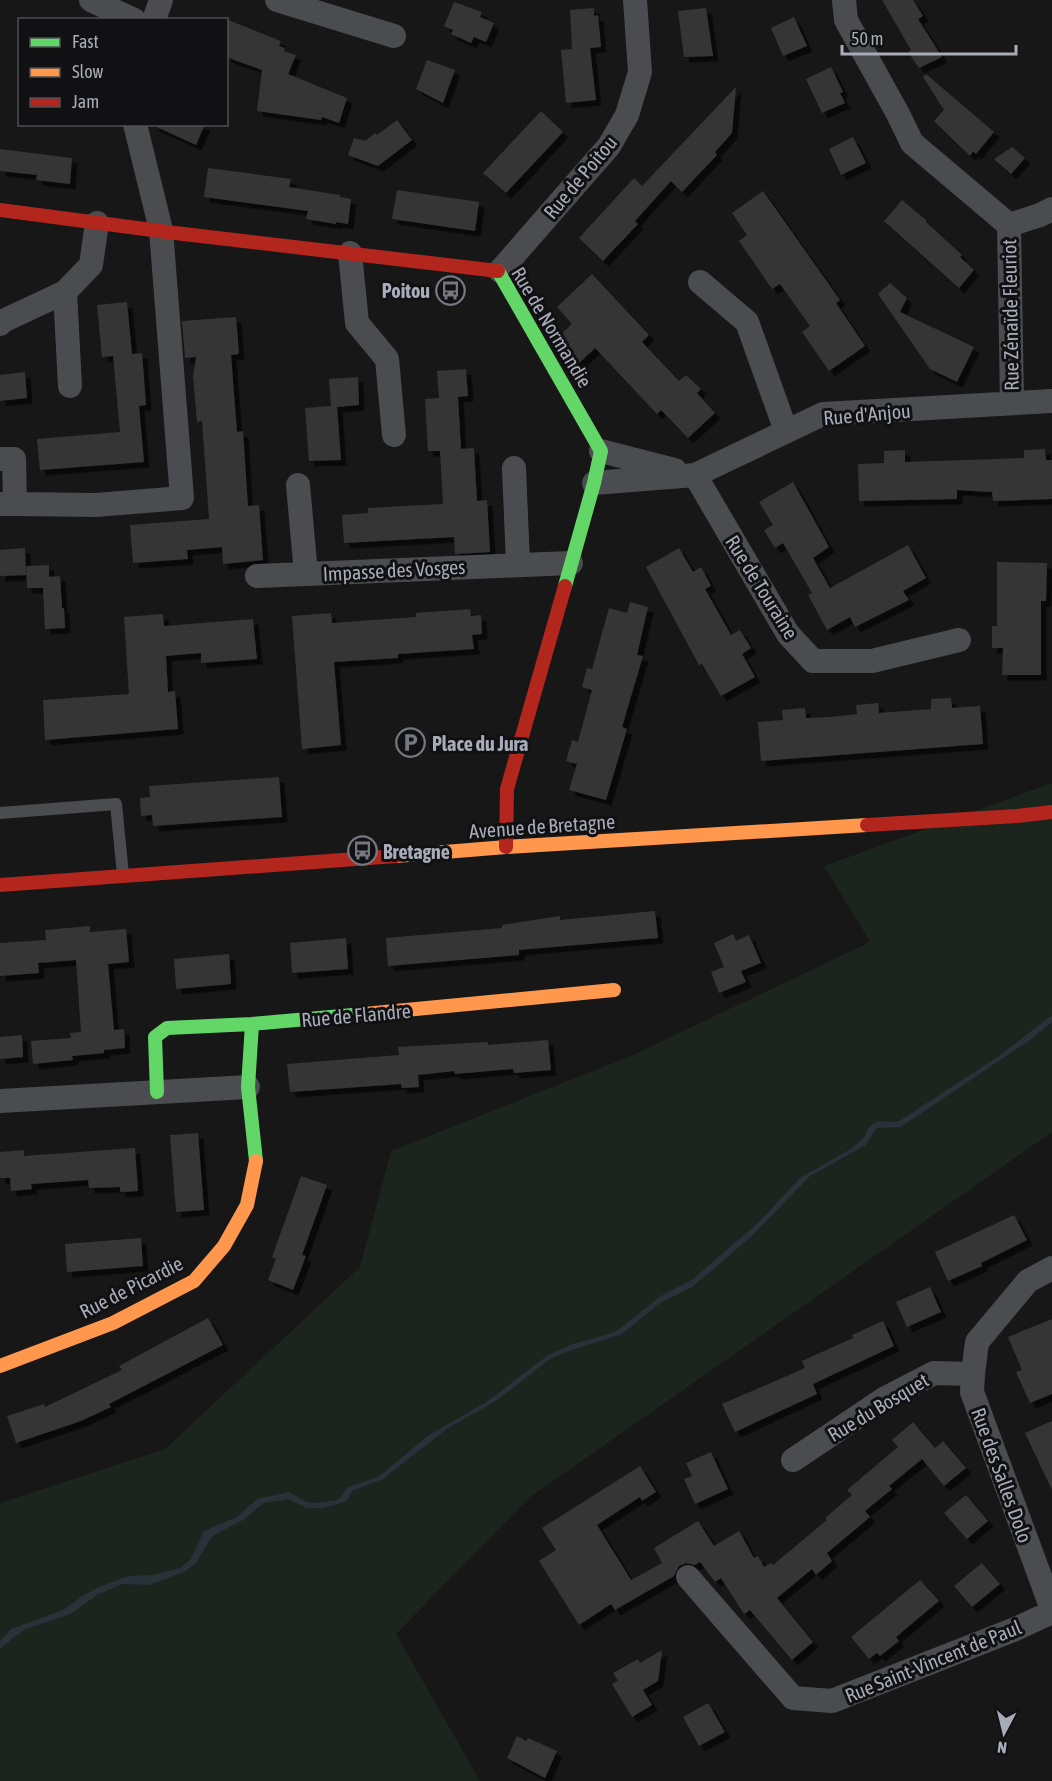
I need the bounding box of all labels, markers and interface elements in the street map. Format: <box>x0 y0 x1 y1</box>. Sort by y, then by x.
legend <box>18 18 228 126</box>
scale bar <box>842 18 1016 56</box>
text: 50 m <box>851 28 883 49</box>
text: Fast <box>72 31 99 52</box>
text: Slow <box>72 61 103 82</box>
text: Jam <box>72 91 99 112</box>
street label: Rue de Poitou <box>539 131 621 223</box>
street label: Rue Zénaïde Fleuriot <box>997 239 1023 391</box>
street label: Rue de Normandie <box>507 263 597 391</box>
bus stop icon: Poitou <box>435 274 467 306</box>
place label: Poitou <box>382 279 430 302</box>
street label: Rue d'Anjou <box>822 399 912 429</box>
street label: Rue de Touraine <box>721 531 803 643</box>
street label: Impasse des Vosges <box>322 555 466 585</box>
parking icon: Place du Jura <box>395 727 427 759</box>
place label: Place du Jura <box>432 732 528 755</box>
street label: Avenue de Bretagne <box>468 809 616 843</box>
bus stop icon: Bretagne <box>346 835 378 867</box>
place label: Bretagne <box>383 840 450 863</box>
street label: Rue de Flandre <box>300 999 412 1031</box>
street label: Rue de Picardie <box>76 1251 186 1323</box>
street label: Rue du Bosquet <box>824 1368 933 1446</box>
street label: Rue des Salles Dolo <box>967 1404 1037 1546</box>
street label: Rue Saint-Vincent de Paul <box>842 1615 1025 1707</box>
north arrow <box>974 1703 1034 1763</box>
text: N <box>996 1738 1008 1757</box>

